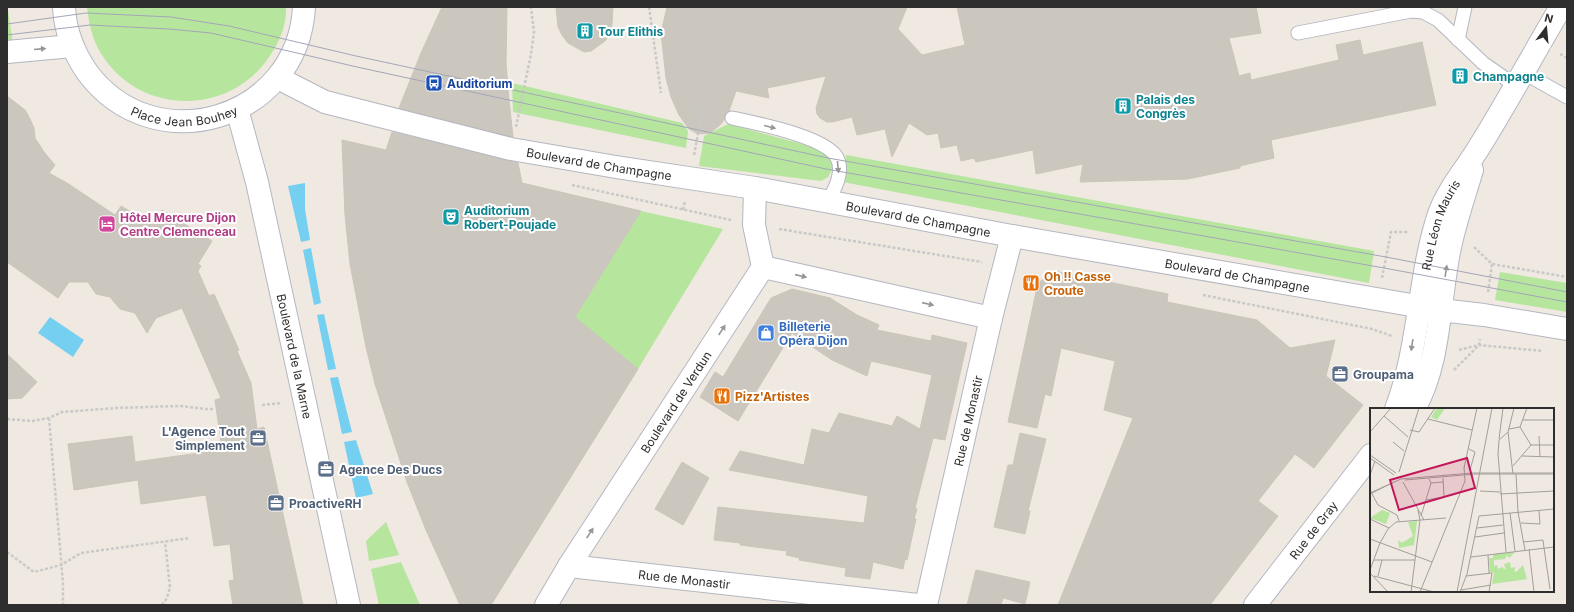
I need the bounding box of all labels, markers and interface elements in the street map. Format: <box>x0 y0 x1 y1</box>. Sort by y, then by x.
north arrow <box>1526 8 1566 48</box>
text: N <box>1543 11 1555 26</box>
building icon: Tour Elithis <box>575 21 595 41</box>
place label: Tour Elithis <box>598 24 664 39</box>
one-way arrow <box>34 45 46 52</box>
building icon: Champagne <box>1450 66 1470 86</box>
place label: Champagne <box>1473 69 1544 84</box>
bus stop icon: Auditorium <box>424 73 444 93</box>
place label: Auditorium <box>447 76 513 91</box>
place label: Palais des Congrès <box>1136 92 1195 121</box>
building icon: Palais des Congrès <box>1113 96 1133 116</box>
street label: Place Jean Bouhey <box>130 99 238 113</box>
text: Place Jean Bouhey <box>129 102 240 129</box>
one-way arrow <box>764 124 776 130</box>
street label: Boulevard de Champagne <box>525 144 673 183</box>
one-way arrow <box>835 161 842 173</box>
street label: Rue Léon Mauris <box>1418 177 1463 271</box>
street label: Boulevard de Champagne <box>845 198 992 239</box>
place label: Auditorium Robert-Poujade <box>464 203 556 232</box>
theatre icon: Auditorium Robert-Poujade <box>441 207 461 227</box>
place label: Hôtel Mercure Dijon Centre Clemenceau <box>120 210 236 239</box>
hotel icon: Hôtel Mercure Dijon Centre Clemenceau <box>97 214 117 234</box>
street label: Boulevard de Champagne <box>1164 255 1311 295</box>
one-way arrow <box>1443 265 1449 278</box>
place label: Oh !! Casse Croute <box>1044 269 1111 298</box>
one-way arrow <box>795 273 807 279</box>
restaurant icon: Oh !! Casse Croute <box>1021 273 1041 293</box>
street label: Boulevard de la Marne <box>274 292 316 420</box>
one-way arrow <box>922 301 934 307</box>
place label: Billeterie Opéra Dijon <box>779 319 848 348</box>
shop icon: Billeterie Opéra Dijon <box>756 323 776 343</box>
one-way arrow <box>718 325 726 336</box>
one-way arrow <box>1409 339 1415 351</box>
street label: Boulevard de Verdun <box>637 348 714 456</box>
office icon: Groupama <box>1330 364 1350 384</box>
place label: Groupama <box>1353 367 1414 382</box>
street label: Rue de Monastir <box>950 373 985 467</box>
restaurant icon: Pizz'Artistes <box>712 386 732 406</box>
place label: Pizz'Artistes <box>735 389 810 404</box>
inset map <box>1370 408 1554 592</box>
place label: L'Agence Tout Simplement <box>162 424 246 453</box>
office icon: L'Agence Tout Simplement <box>248 428 268 448</box>
office icon: Agence Des Ducs <box>316 459 336 479</box>
place label: Agence Des Ducs <box>339 462 443 477</box>
office icon: ProactiveRH <box>266 493 286 513</box>
place label: ProactiveRH <box>289 496 362 511</box>
street label: Rue de Gray <box>1286 497 1341 562</box>
one-way arrow <box>587 528 594 539</box>
street label: Rue de Monastir <box>637 566 732 592</box>

